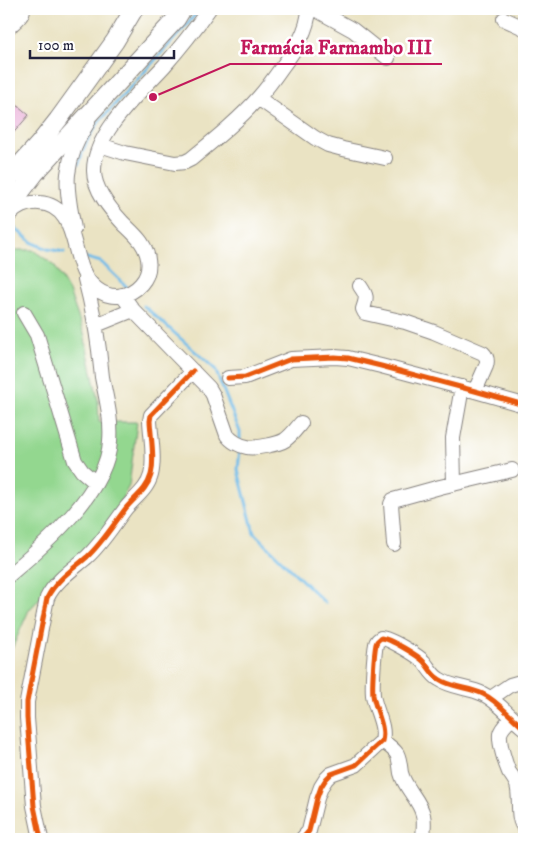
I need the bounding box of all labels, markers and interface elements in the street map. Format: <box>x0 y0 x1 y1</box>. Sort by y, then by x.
scale bar <box>30 28 174 60</box>
callout: Farmácia Farmambo III <box>230 29 442 64</box>
text: 100 m <box>38 36 74 55</box>
text: Farmácia Farmambo III <box>240 36 432 61</box>

